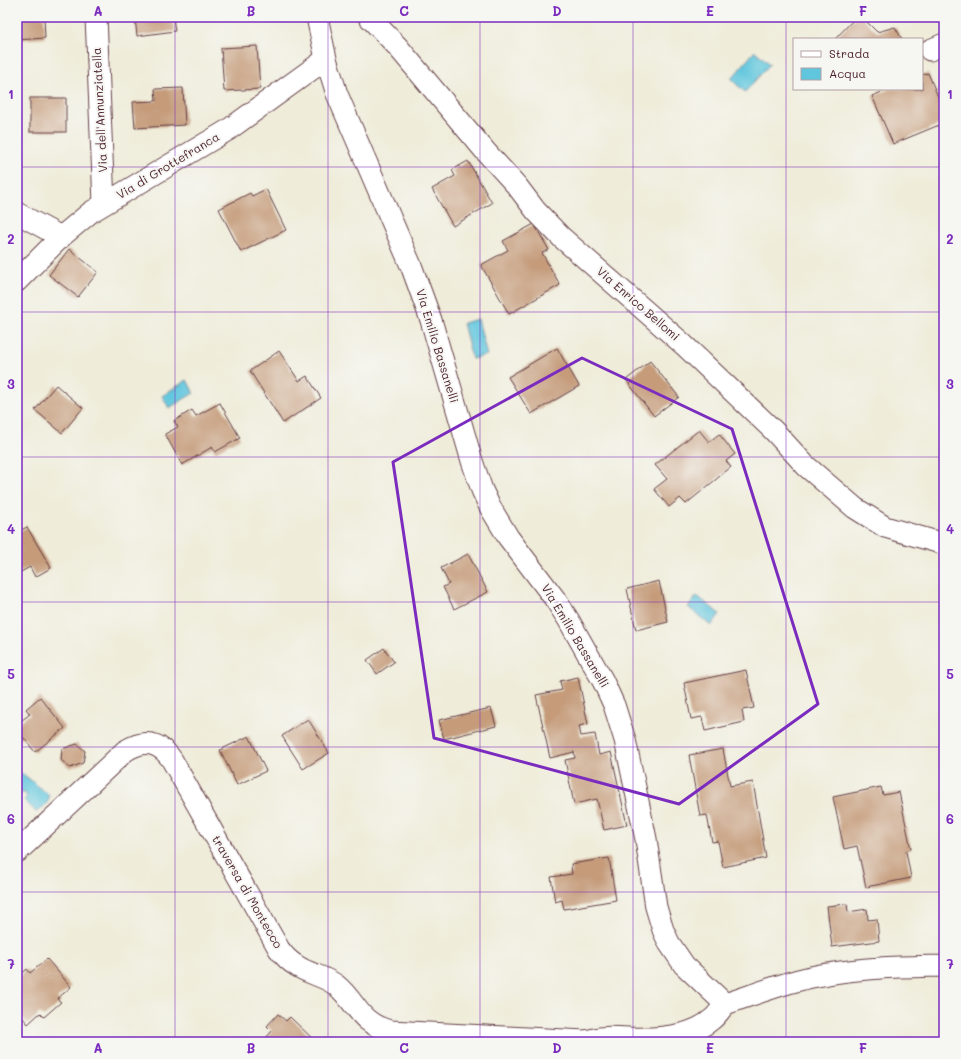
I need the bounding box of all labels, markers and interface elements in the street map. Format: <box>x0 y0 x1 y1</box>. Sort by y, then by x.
text: A <box>93 2 103 19</box>
text: B <box>247 2 256 19</box>
text: C <box>399 2 409 19</box>
text: D <box>552 2 562 19</box>
text: E <box>706 2 714 19</box>
text: F <box>859 2 867 19</box>
legend <box>793 38 923 90</box>
text: Strada <box>829 45 870 61</box>
street label: Via dell'Annunziatella <box>88 47 110 173</box>
text: Acqua <box>829 65 866 81</box>
text: 1 <box>8 85 14 102</box>
text: 1 <box>947 85 953 102</box>
street label: Via di Grottefranca <box>113 128 222 202</box>
text: 2 <box>7 230 15 247</box>
text: 2 <box>946 230 954 247</box>
street label: Via Enrico Bellomi <box>594 263 684 344</box>
street label: Via Emilio Bassanelli <box>413 287 463 405</box>
text: 3 <box>7 375 15 392</box>
text: 3 <box>946 375 954 392</box>
text: 4 <box>7 520 15 537</box>
text: 4 <box>946 520 954 537</box>
street label: Via Emilio Bassanelli <box>539 581 613 690</box>
text: 5 <box>7 665 15 682</box>
text: 5 <box>946 665 954 682</box>
text: 6 <box>7 810 15 827</box>
text: 6 <box>946 810 954 827</box>
street label: traversa di Montecco <box>209 832 287 951</box>
text: 7 <box>7 955 15 972</box>
text: 7 <box>946 955 954 972</box>
text: A <box>93 1039 103 1056</box>
text: B <box>247 1039 256 1056</box>
text: C <box>399 1039 409 1056</box>
text: D <box>552 1039 562 1056</box>
text: E <box>706 1039 714 1056</box>
text: F <box>859 1039 867 1056</box>

